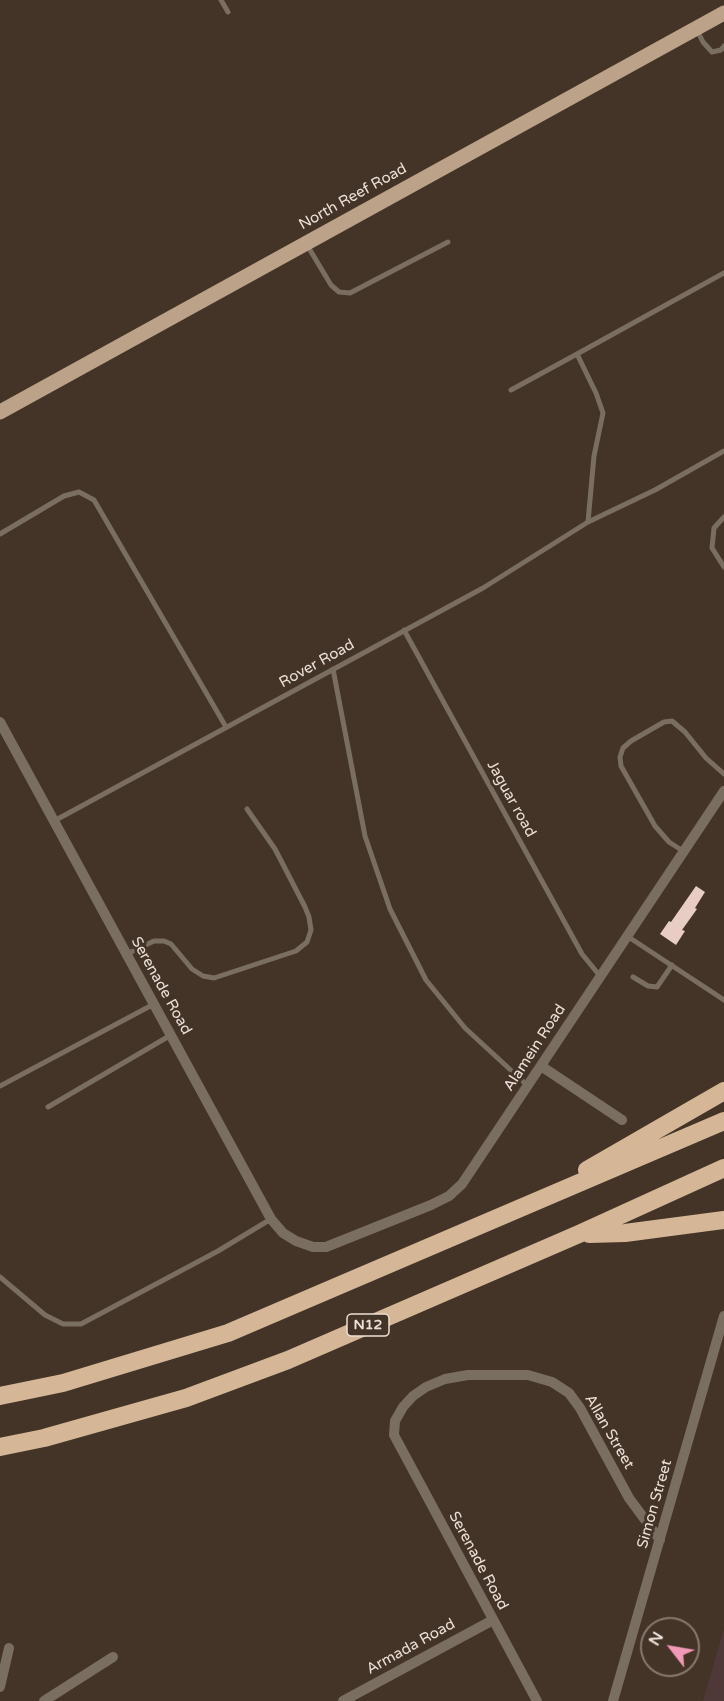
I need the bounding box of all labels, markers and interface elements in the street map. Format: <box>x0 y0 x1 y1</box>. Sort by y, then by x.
street label: North Reef Road <box>296 160 410 234</box>
street label: Rover Road <box>276 636 358 692</box>
street label: Jaguar road <box>483 758 539 840</box>
street label: Serenade Road <box>127 934 195 1038</box>
street label: Alamein Road <box>500 1001 570 1095</box>
road number: N12 <box>347 1314 389 1336</box>
street label: Allan Street <box>580 1392 638 1472</box>
street label: Simon Street <box>634 1457 676 1551</box>
street label: Serenade Road <box>445 1509 511 1613</box>
street label: Armada Road <box>364 1615 458 1679</box>
north arrow <box>640 1617 700 1677</box>
text: N <box>644 1628 668 1649</box>

